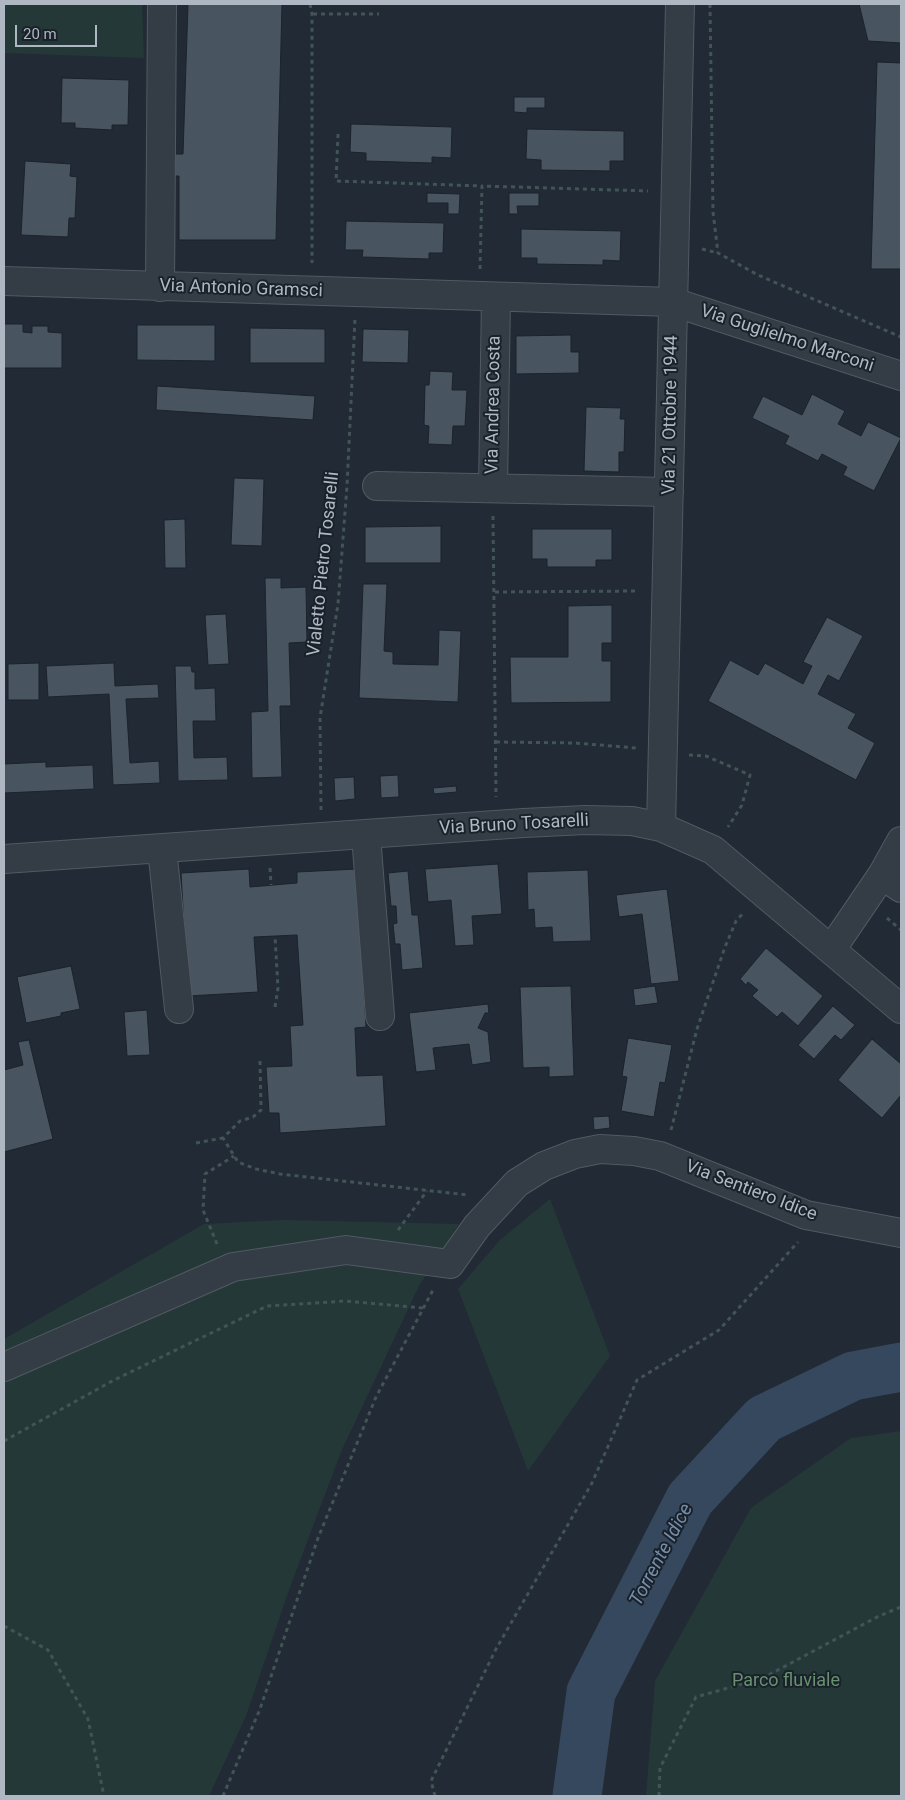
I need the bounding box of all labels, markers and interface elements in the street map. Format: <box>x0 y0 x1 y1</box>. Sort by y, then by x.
scale bar <box>18 15 100 47</box>
text: 20 m <box>23 25 57 43</box>
street label: Via Antonio Gramsci <box>159 275 323 303</box>
street label: Via Guglielmo Marconi <box>698 301 876 377</box>
street label: Via 21 Ottobre 1944 <box>659 335 683 495</box>
street label: Via Andrea Costa <box>482 336 506 474</box>
street label: Vialetto Pietro Tosarelli <box>304 471 344 657</box>
street label: Via Bruno Tosarelli <box>439 810 589 840</box>
street label: Via Sentiero Idice <box>682 1156 820 1226</box>
water label: Torrente Idice <box>626 1500 698 1610</box>
park label: Parco fluviale <box>732 1670 840 1692</box>

